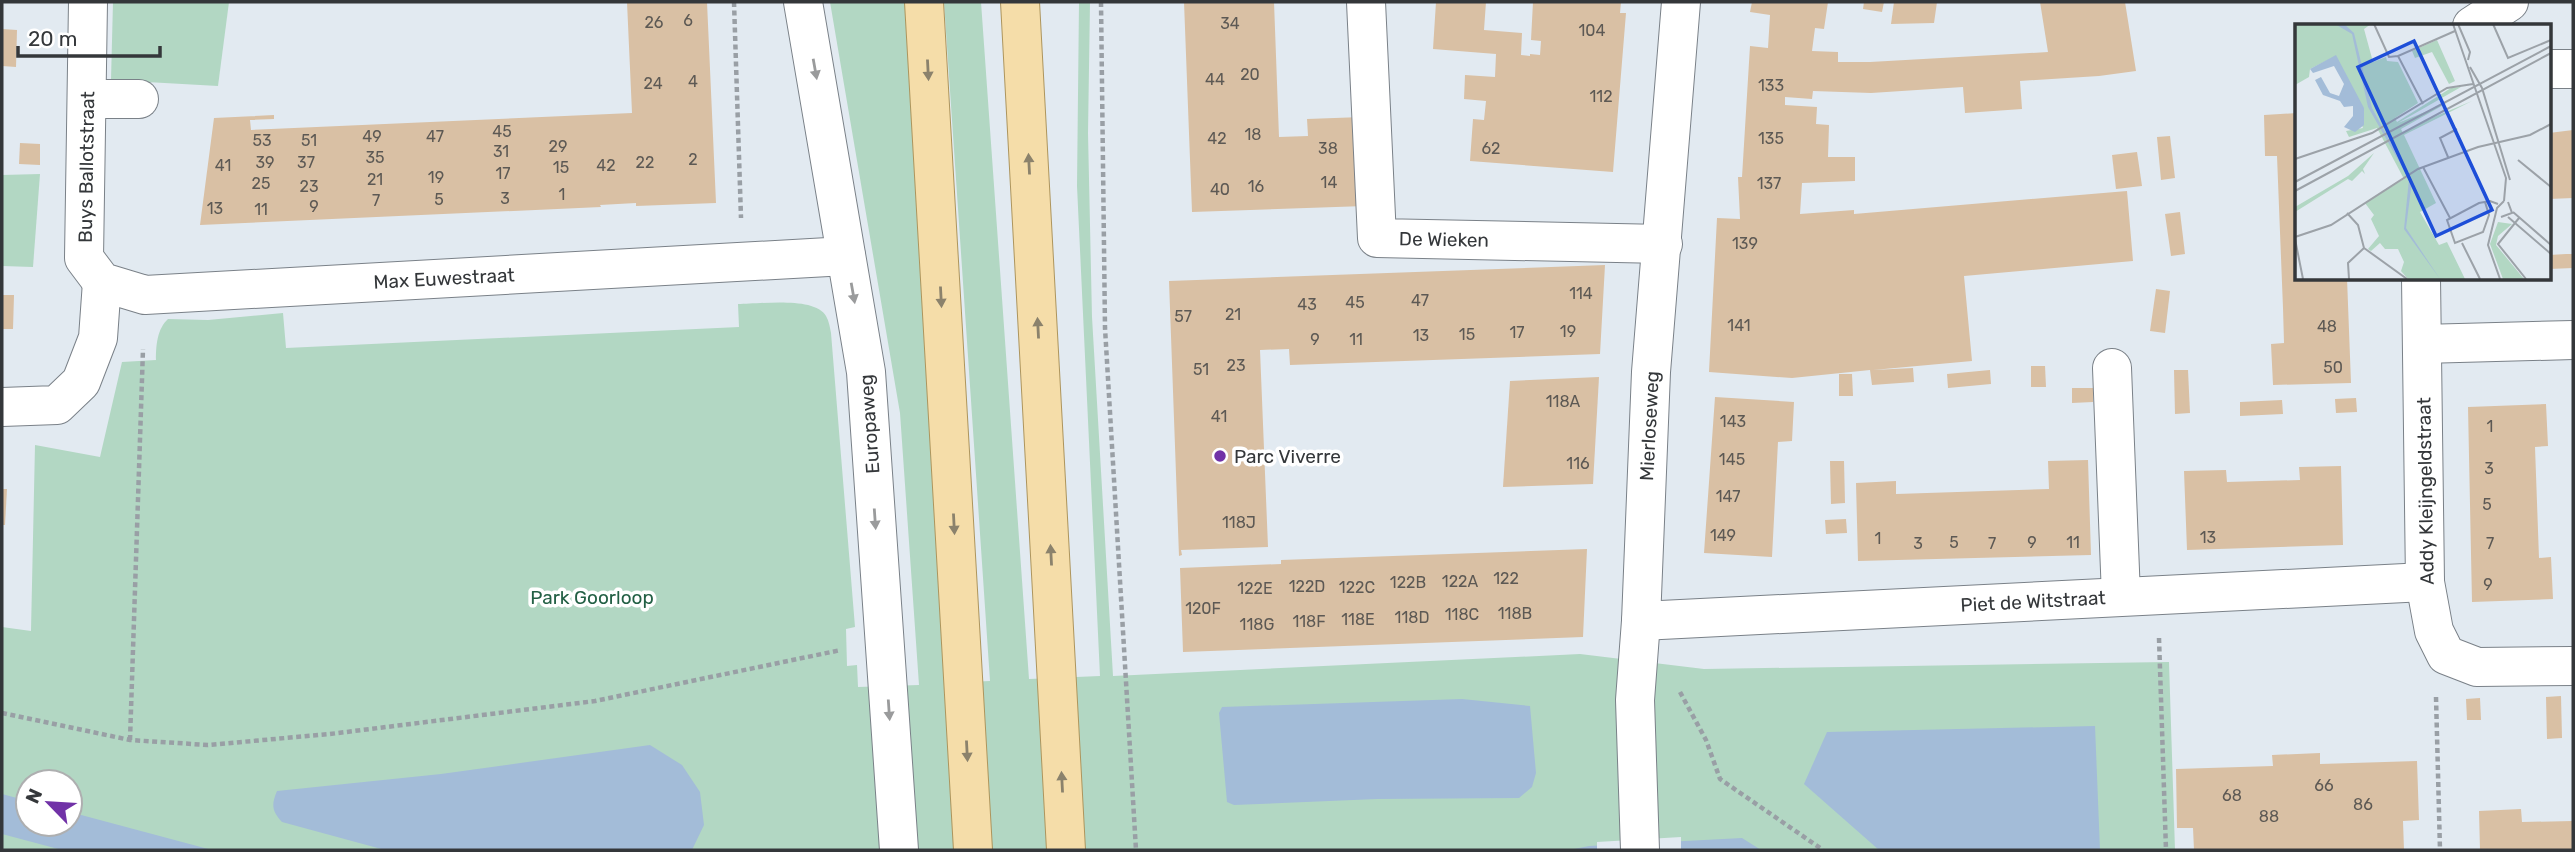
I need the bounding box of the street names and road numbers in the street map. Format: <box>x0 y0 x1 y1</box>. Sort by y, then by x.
street label: Buys Ballotstraat <box>74 90 99 243</box>
street label: De Wieken <box>1399 227 1489 252</box>
street label: Max Euwestraat <box>373 263 516 294</box>
street label: Mierloseweg <box>1635 370 1664 482</box>
street label: Europaweg <box>855 374 884 474</box>
street label: Addy Kleijngeldstraat <box>2412 396 2439 585</box>
street label: Piet de Witstraat <box>1960 586 2107 617</box>

